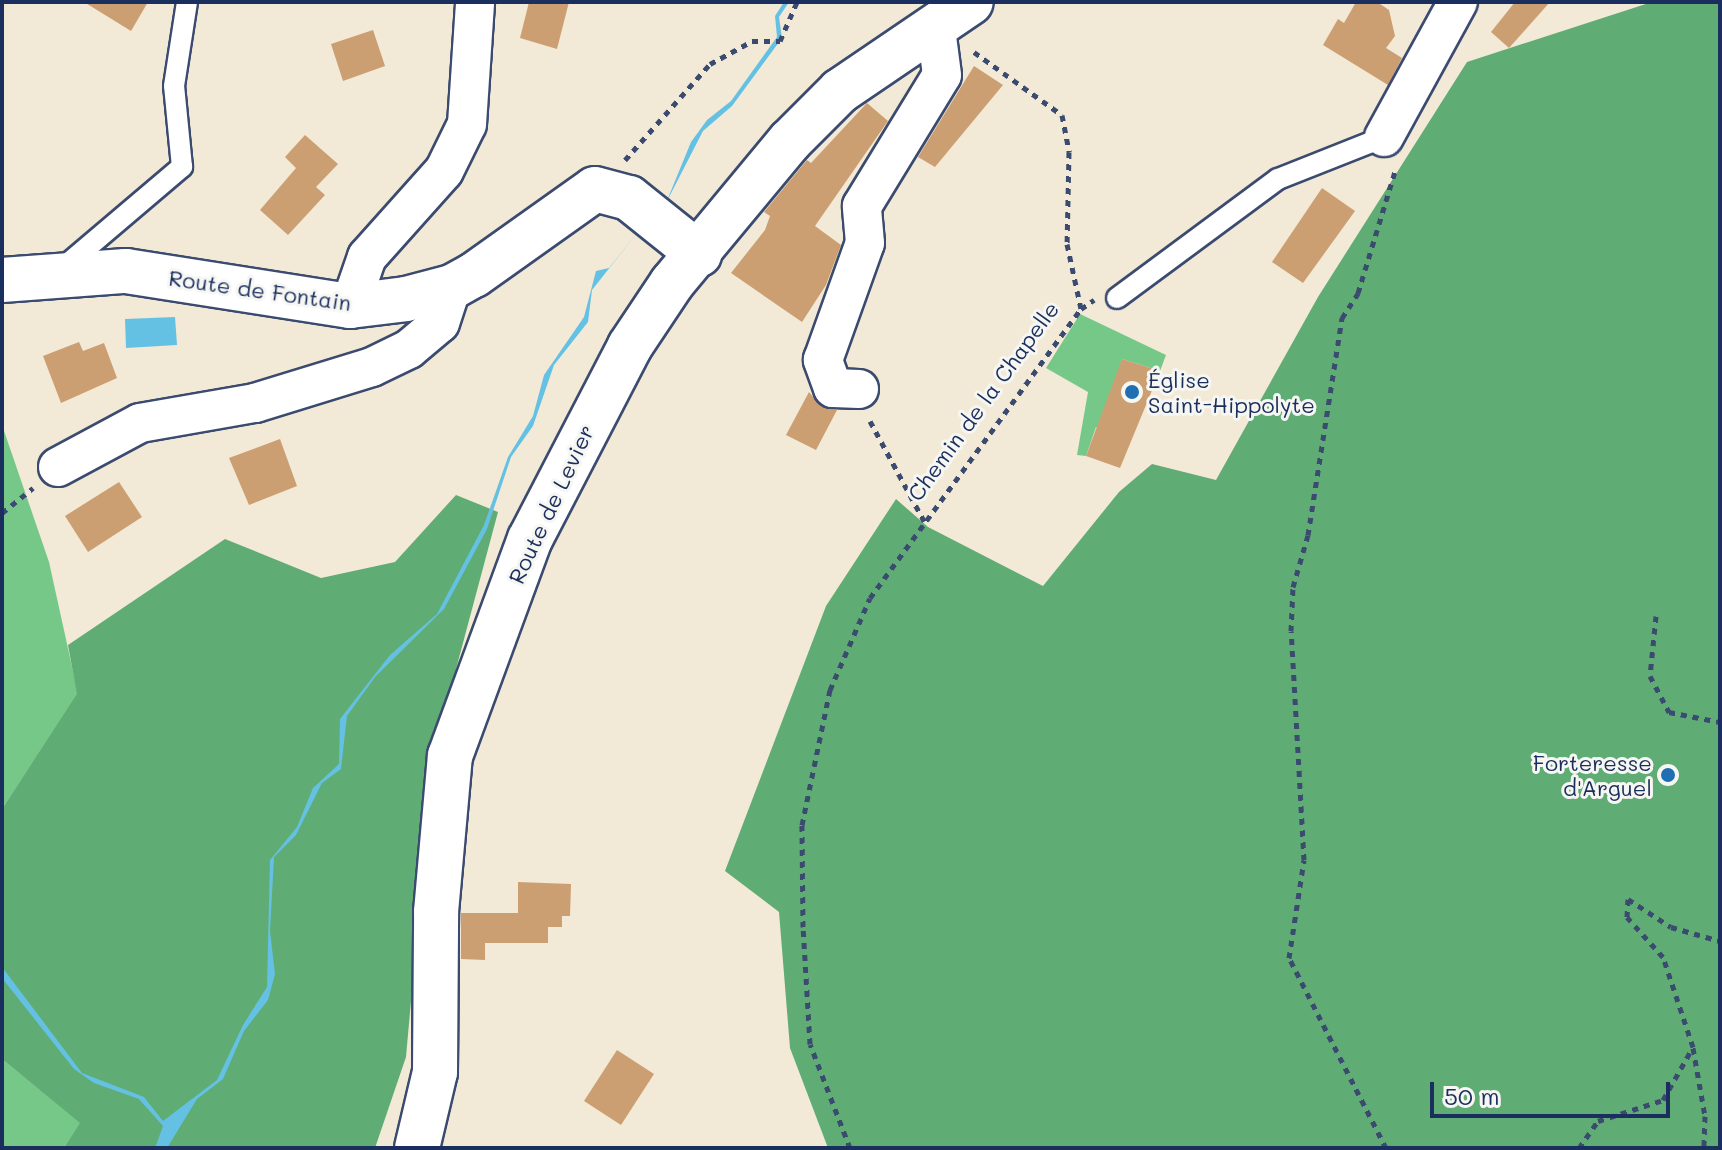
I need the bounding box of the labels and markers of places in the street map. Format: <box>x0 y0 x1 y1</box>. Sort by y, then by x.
place label: Église Saint-Hippolyte <box>1148 366 1315 418</box>
marker: Église Saint-Hippolyte <box>1123 383 1141 401</box>
place label: Forteresse d'Arguel <box>1533 749 1652 800</box>
marker: Forteresse d'Arguel <box>1659 766 1677 784</box>

